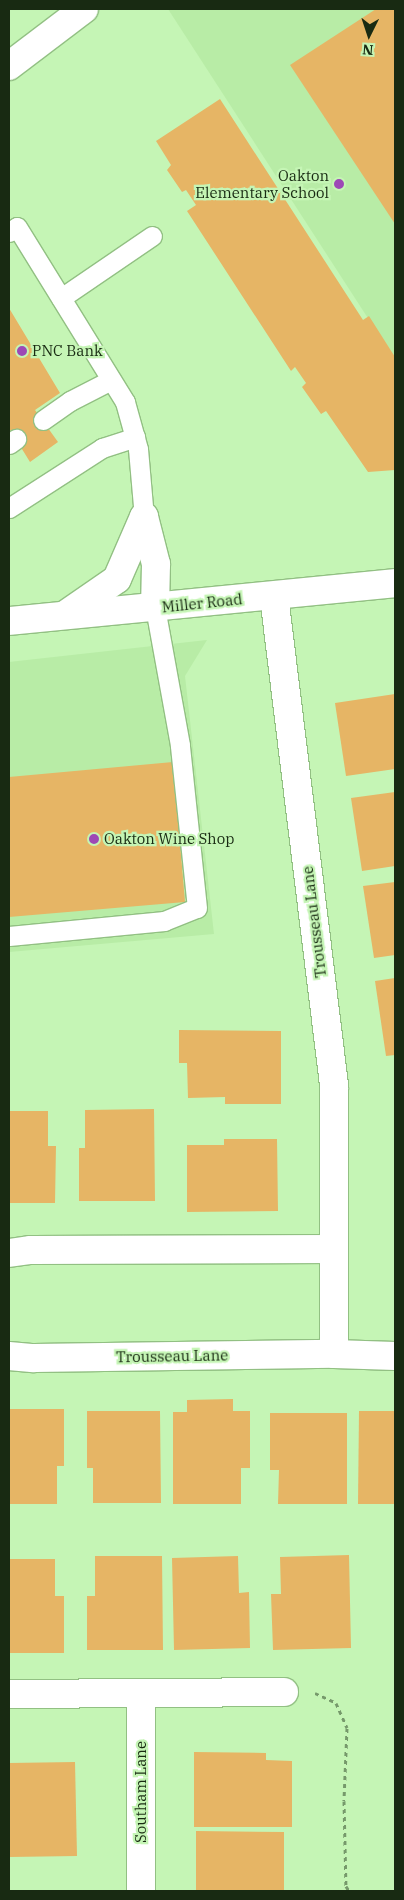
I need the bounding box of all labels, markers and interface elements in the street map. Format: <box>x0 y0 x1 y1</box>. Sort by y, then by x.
north arrow <box>344 10 394 60</box>
text: N <box>362 41 374 59</box>
place label: Oakton Elementary School <box>195 166 329 201</box>
marker: Oakton Elementary School <box>333 178 345 190</box>
place label: PNC Bank <box>32 342 103 360</box>
marker: PNC Bank <box>16 345 28 357</box>
street label: Miller Road <box>161 590 243 616</box>
place label: Oakton Wine Shop <box>104 830 234 848</box>
marker: Oakton Wine Shop <box>88 833 100 845</box>
street label: Trousseau Lane <box>298 865 330 979</box>
street label: Trousseau Lane <box>116 1346 228 1366</box>
street label: Southam Lane <box>132 1741 150 1843</box>

